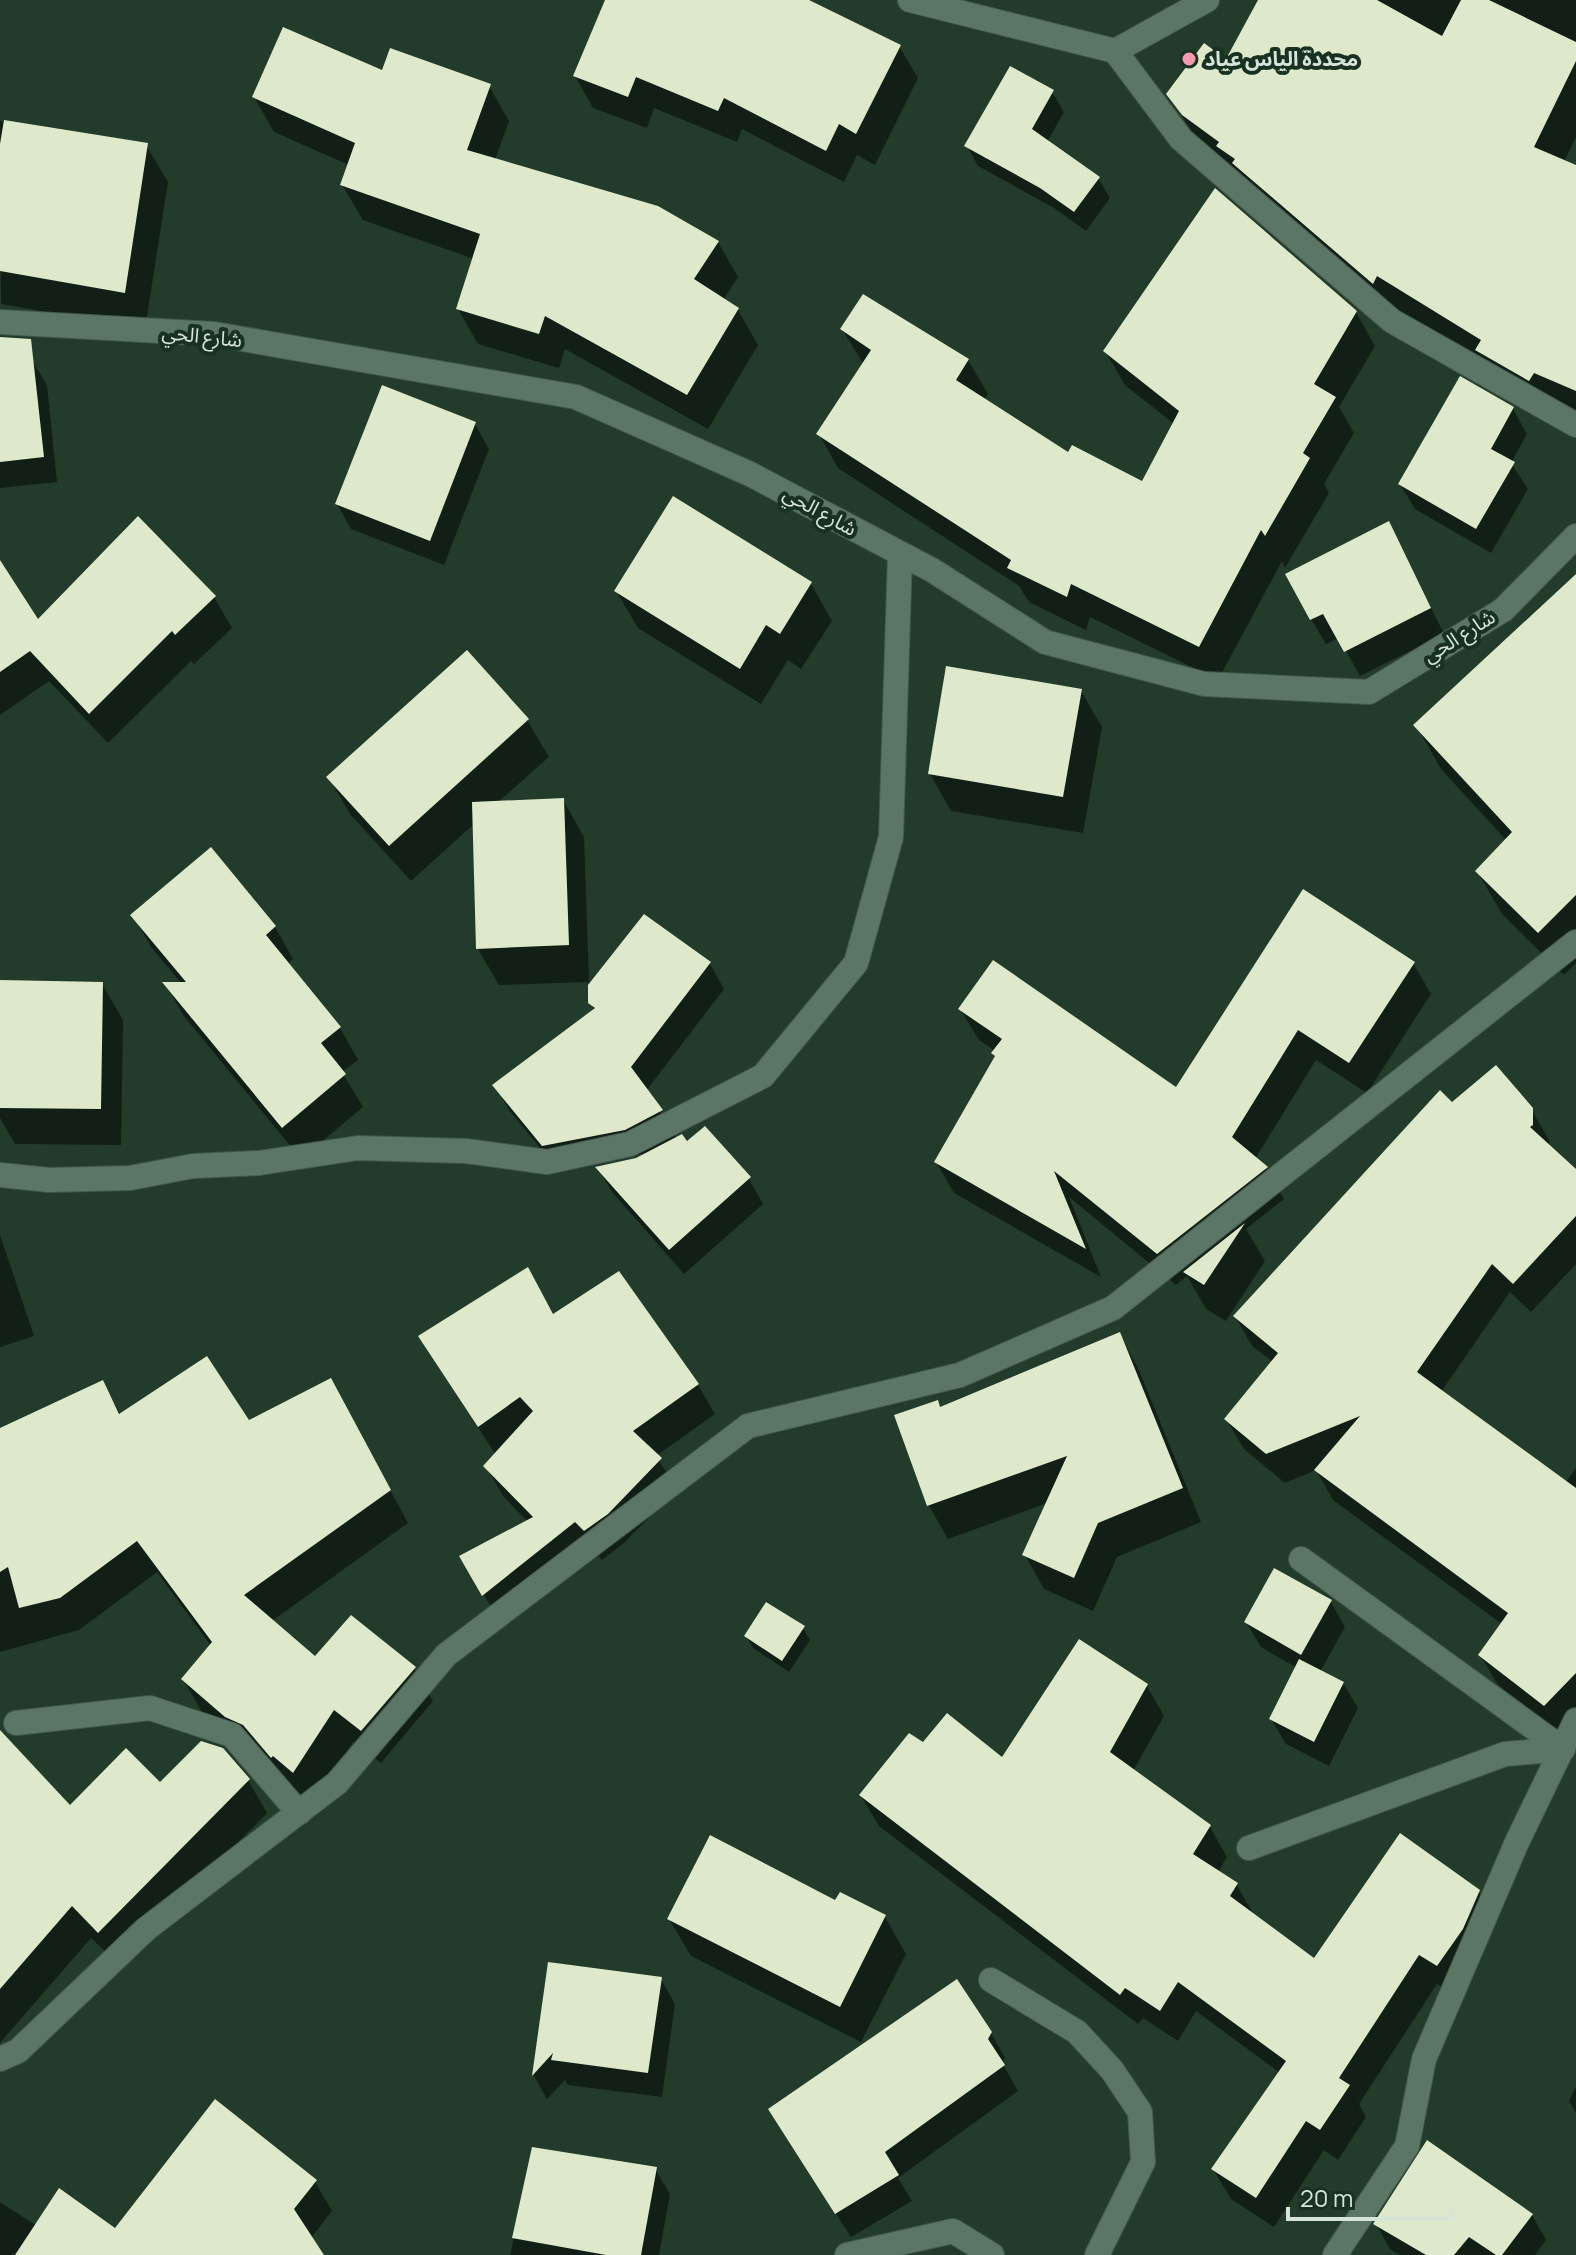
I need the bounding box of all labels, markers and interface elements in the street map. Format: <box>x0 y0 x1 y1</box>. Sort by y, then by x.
place label: محددة الياس عياد <box>1205 45 1358 72</box>
marker: محددة الياس عياد <box>1180 50 1198 68</box>
street label: شارع الحي <box>160 318 243 356</box>
street label: شارع الحي <box>777 479 862 544</box>
street label: شارع الحي <box>1417 603 1501 671</box>
scale bar <box>1288 2171 1452 2221</box>
text: 20 m <box>1300 2181 1353 2214</box>

